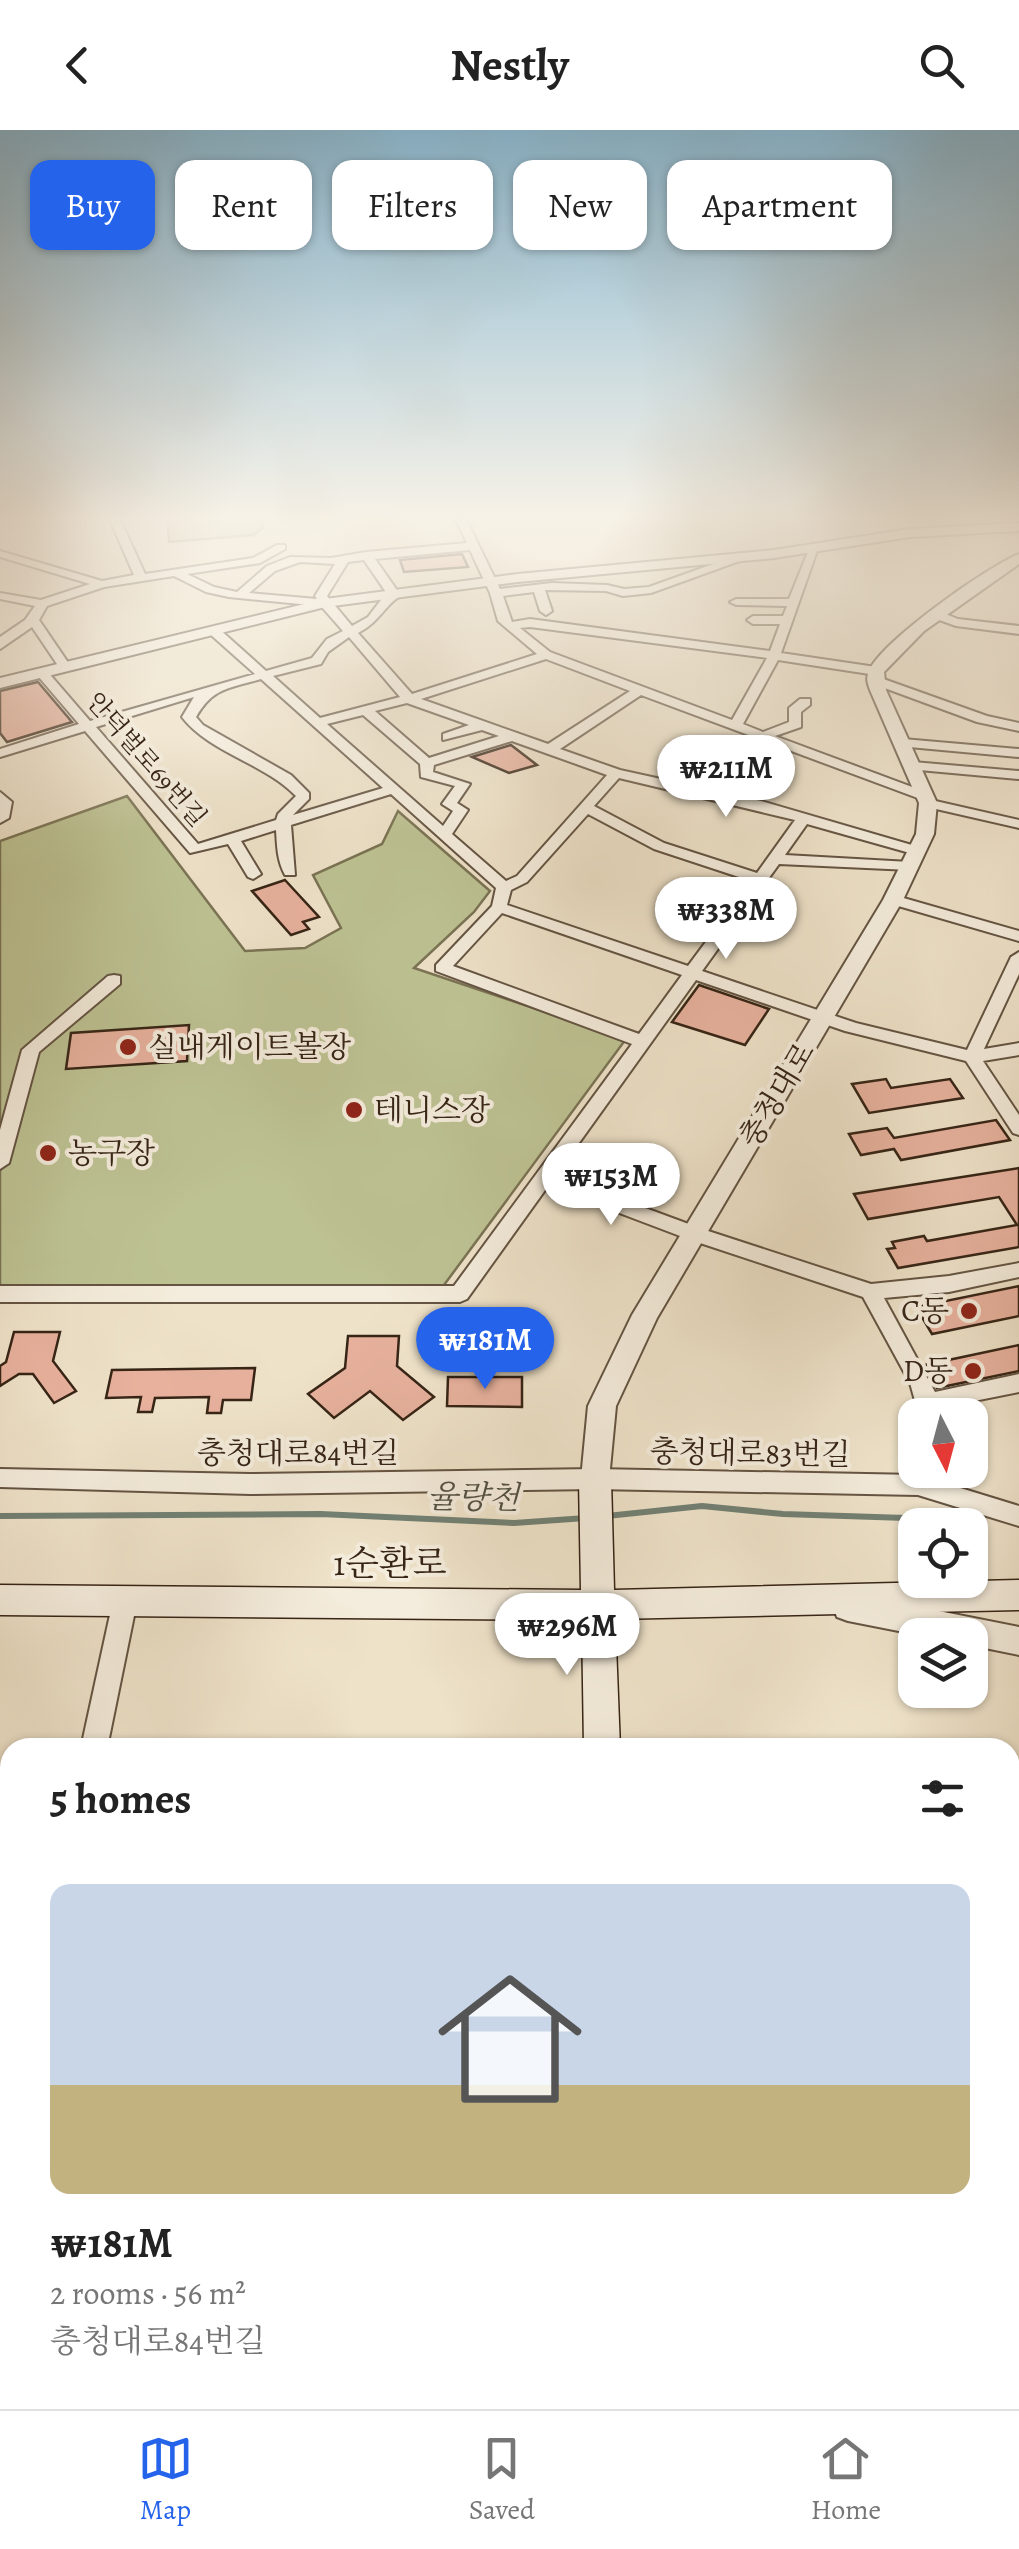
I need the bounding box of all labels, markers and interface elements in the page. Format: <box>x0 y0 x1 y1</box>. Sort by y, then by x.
text: Nestly <box>450 34 569 96</box>
icon: back <box>50 38 105 93</box>
icon: search <box>914 38 969 93</box>
chip: Buy <box>30 160 155 250</box>
chip: Rent <box>175 160 312 250</box>
chip: Filters <box>332 160 493 250</box>
chip: New <box>513 160 647 250</box>
chip: Apartment <box>667 160 892 250</box>
street label: 안덕벌로69번길 <box>78 685 214 834</box>
pin: ₩211M <box>656 735 796 820</box>
text: ₩211M <box>679 745 773 789</box>
pin: ₩338M <box>656 877 796 962</box>
text: ₩338M <box>677 887 775 931</box>
place label: 실내게이트볼장 <box>148 1027 351 1067</box>
street label: 충청대로 <box>730 1035 824 1155</box>
marker: 실내게이트볼장 <box>117 1036 139 1058</box>
place label: 테니스장 <box>374 1090 490 1130</box>
marker: 테니스장 <box>343 1099 365 1121</box>
place label: 농구장 <box>68 1133 155 1173</box>
marker: 농구장 <box>37 1142 59 1164</box>
pin: ₩153M <box>541 1143 681 1228</box>
text: ₩153M <box>564 1153 658 1197</box>
place label: C동 <box>901 1291 949 1331</box>
marker: C동 <box>958 1300 980 1322</box>
pin: ₩181M <box>415 1307 555 1392</box>
text: ₩181M <box>438 1317 532 1361</box>
place label: D동 <box>903 1351 953 1391</box>
marker: D동 <box>962 1360 984 1382</box>
north arrow <box>898 1398 988 1488</box>
map controls <box>898 1398 988 1708</box>
street label: 충청대로83번길 <box>649 1431 851 1475</box>
street label: 충청대로84번길 <box>197 1433 399 1473</box>
water label: 율량천 <box>426 1474 522 1520</box>
button: locate <box>898 1508 988 1598</box>
street label: 1순환로 <box>333 1539 447 1587</box>
pin: ₩296M <box>497 1593 637 1678</box>
text: ₩296M <box>517 1603 617 1647</box>
button: layers <box>898 1618 988 1708</box>
text: 5 homes <box>50 1770 191 1827</box>
icon: filters <box>915 1771 970 1826</box>
icon: home <box>420 1949 600 2129</box>
text: ₩181M <box>50 2214 173 2271</box>
text: 2 rooms · 56 m² <box>50 2271 246 2315</box>
text: 충청대로84번길 <box>50 2319 266 2363</box>
tab: Map <box>138 2431 193 2529</box>
tab: Saved <box>469 2431 535 2529</box>
tab: Home <box>811 2431 881 2529</box>

